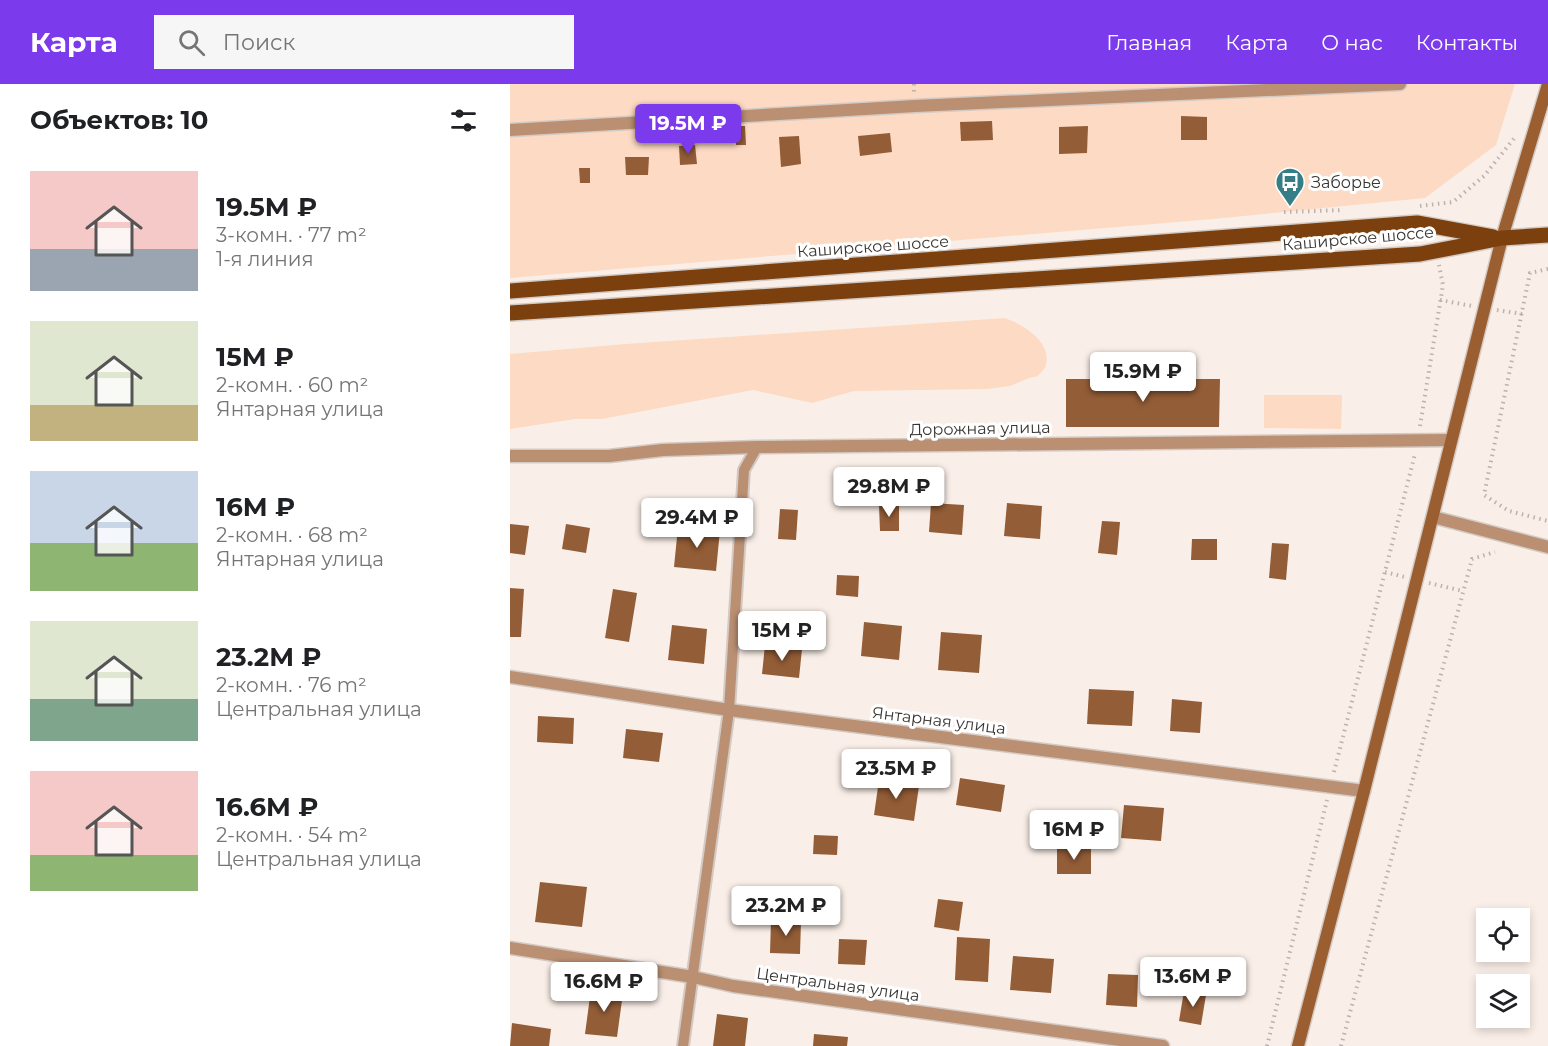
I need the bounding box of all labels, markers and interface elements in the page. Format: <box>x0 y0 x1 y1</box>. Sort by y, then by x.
search box <box>154 15 574 69</box>
text: Карта <box>30 25 118 59</box>
icon: search <box>175 26 208 59</box>
text: Поиск <box>223 29 295 56</box>
text: Главная <box>1106 30 1192 55</box>
text: Карта <box>1225 30 1288 55</box>
text: О нас <box>1321 30 1383 55</box>
text: Контакты <box>1416 30 1518 55</box>
text: Объектов: 10 <box>30 104 208 136</box>
icon: filters <box>447 104 480 137</box>
pin: 19.5M ₽ <box>633 104 743 155</box>
text: 19.5M ₽ <box>649 111 727 135</box>
bus stop icon: Заборье <box>1274 166 1306 208</box>
place label: Заборье <box>1311 173 1381 192</box>
text: 19.5M ₽ <box>216 191 317 223</box>
icon: home <box>78 195 150 267</box>
street label: Каширское шоссе <box>1281 222 1435 255</box>
text: 3-комн. · 77 m² <box>216 223 367 247</box>
street label: Каширское шоссе <box>797 232 950 261</box>
text: 1-я линия <box>216 247 314 271</box>
text: 15M ₽ <box>216 341 294 373</box>
icon: home <box>78 345 150 417</box>
pin: 15.9M ₽ <box>1088 352 1198 403</box>
text: 15.9M ₽ <box>1104 359 1182 383</box>
text: 2-комн. · 60 m² <box>216 373 368 397</box>
text: Янтарная улица <box>216 397 384 421</box>
street label: Дорожная улица <box>910 418 1051 439</box>
pin: 29.8M ₽ <box>834 467 944 518</box>
text: 29.8M ₽ <box>847 474 931 498</box>
text: 16M ₽ <box>216 491 295 523</box>
icon: home <box>78 495 150 567</box>
pin: 29.4M ₽ <box>642 498 752 549</box>
text: 29.4M ₽ <box>655 505 739 529</box>
text: 2-комн. · 68 m² <box>216 523 368 547</box>
text: Янтарная улица <box>216 547 384 571</box>
pin: 15M ₽ <box>740 611 824 662</box>
text: 15M ₽ <box>752 618 812 642</box>
text: 23.2M ₽ <box>216 641 322 673</box>
icon: home <box>78 645 150 717</box>
text: 2-комн. · 76 m² <box>216 673 367 697</box>
text: Центральная улица <box>216 697 422 721</box>
street label: Янтарная улица <box>871 703 1007 738</box>
pin: 23.5M ₽ <box>841 749 951 800</box>
text: 23.5M ₽ <box>855 756 937 780</box>
text: 16.6M ₽ <box>216 791 318 823</box>
icon: home <box>78 795 150 867</box>
pin: 16M ₽ <box>1032 810 1116 861</box>
text: 16M ₽ <box>1044 817 1104 841</box>
text: 2-комн. · 54 m² <box>216 823 368 847</box>
text: Центральная улица <box>216 847 422 871</box>
pin: 23.2M ₽ <box>731 886 841 937</box>
text: 23.2M ₽ <box>745 893 827 917</box>
map controls <box>1476 908 1530 1028</box>
button: locate <box>1476 908 1530 962</box>
pin: 13.6M ₽ <box>1138 957 1248 1008</box>
pin: 16.6M ₽ <box>549 962 659 1013</box>
street label: Центральная улица <box>755 964 921 1005</box>
text: 13.6M ₽ <box>1154 964 1232 988</box>
text: 16.6M ₽ <box>565 969 643 993</box>
button: layers <box>1476 974 1530 1028</box>

